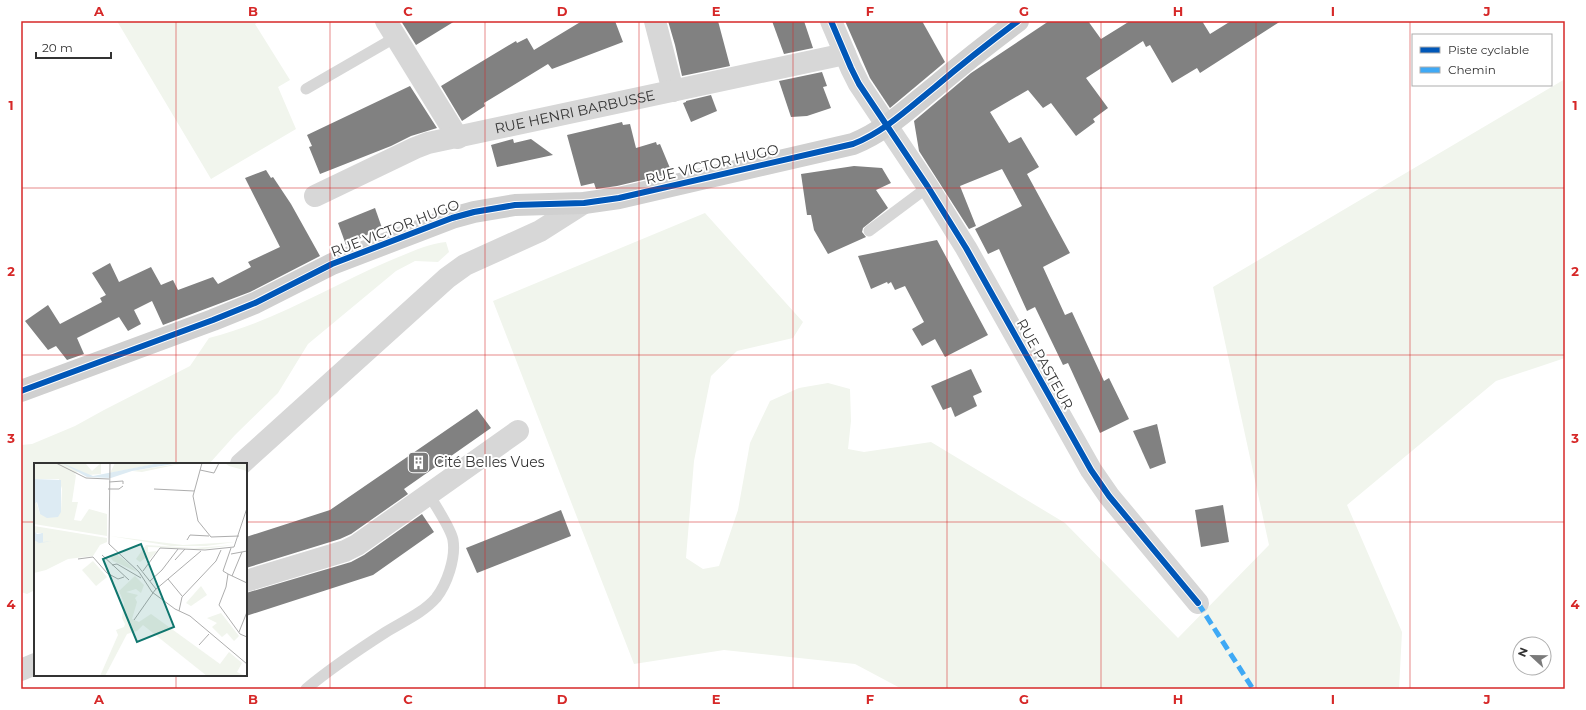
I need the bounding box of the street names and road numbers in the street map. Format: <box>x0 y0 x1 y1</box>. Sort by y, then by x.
street label: RUE HENRI BARBUSSE <box>493 86 657 138</box>
street label: RUE VICTOR HUGO <box>644 140 781 188</box>
street label: RUE VICTOR HUGO <box>328 195 462 261</box>
street label: RUE PASTEUR <box>1013 316 1077 412</box>

